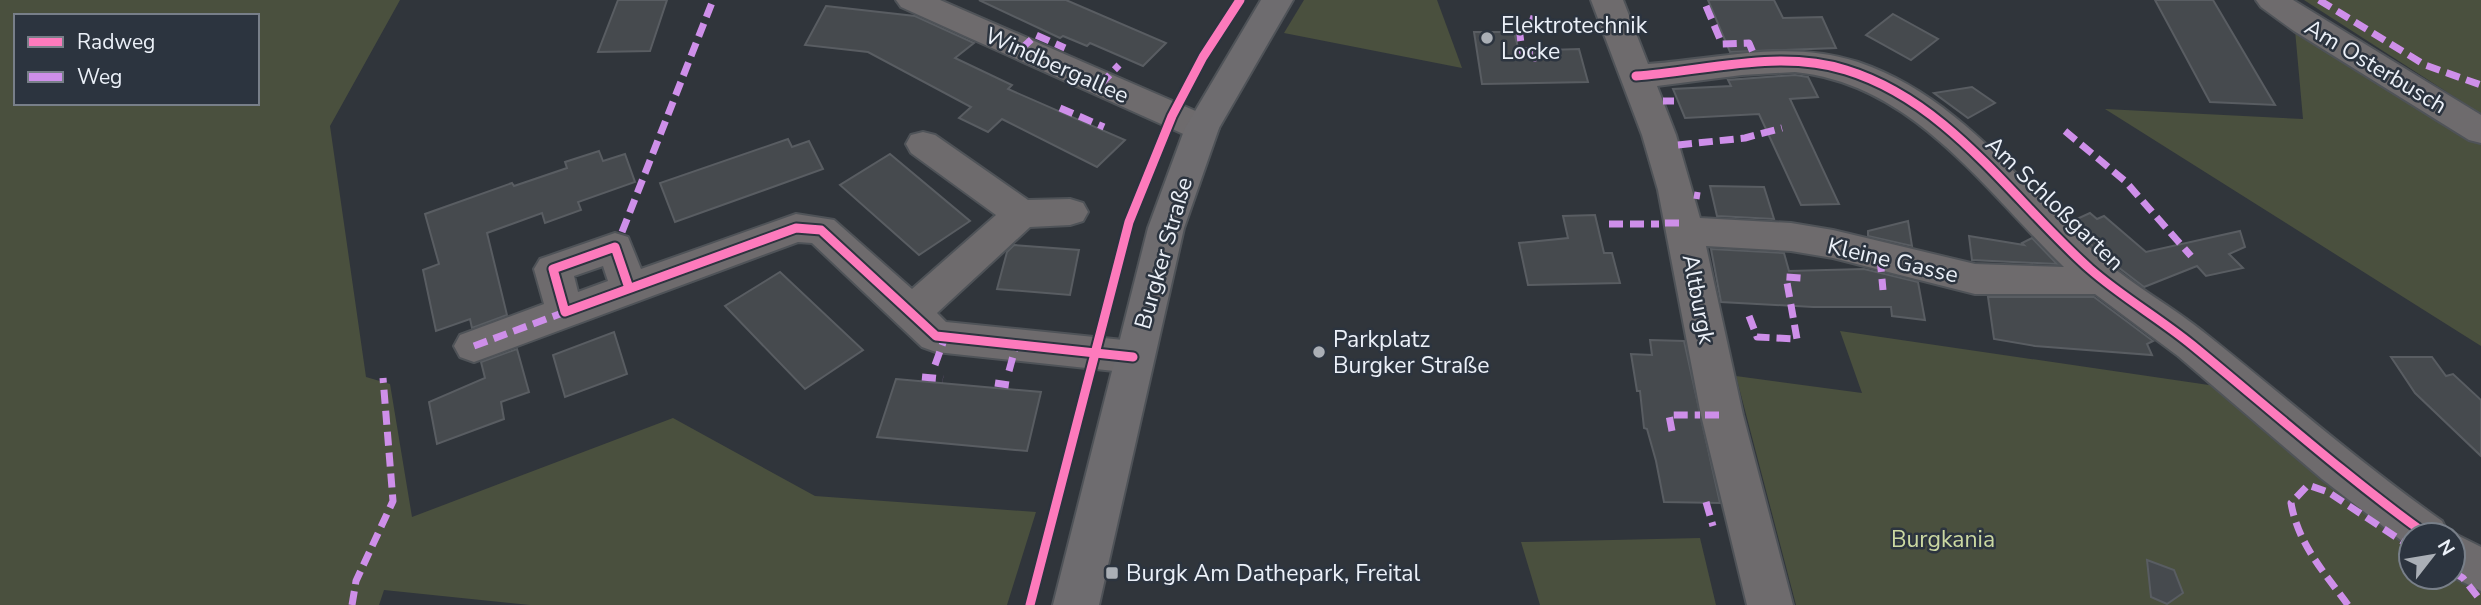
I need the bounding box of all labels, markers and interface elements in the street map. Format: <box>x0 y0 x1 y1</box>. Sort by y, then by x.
place label: Elektrotechnik Locke <box>1501 10 1648 67</box>
street label: Am Osterbusch <box>2299 12 2452 121</box>
legend <box>14 14 259 105</box>
street label: Windbergallee <box>980 20 1134 111</box>
text: Radweg <box>77 28 155 56</box>
marker: Elektrotechnik Locke <box>1479 30 1495 46</box>
text: Weg <box>77 63 122 91</box>
street label: Am Schloßgarten <box>1979 129 2131 278</box>
street label: Burgker Straße <box>1127 174 1200 333</box>
street label: Kleine Gasse <box>1825 230 1961 291</box>
street label: Altburgk <box>1675 252 1722 347</box>
place label: Parkplatz Burgker Straße <box>1333 324 1489 381</box>
marker: Parkplatz Burgker Straße <box>1311 344 1327 360</box>
north arrow <box>2397 521 2467 591</box>
park label: Burgkania <box>1891 524 1995 555</box>
text: N <box>2431 535 2461 561</box>
place label: Burgk Am Dathepark, Freital <box>1126 558 1420 589</box>
marker: Burgk Am Dathepark, Freital <box>1104 565 1120 581</box>

